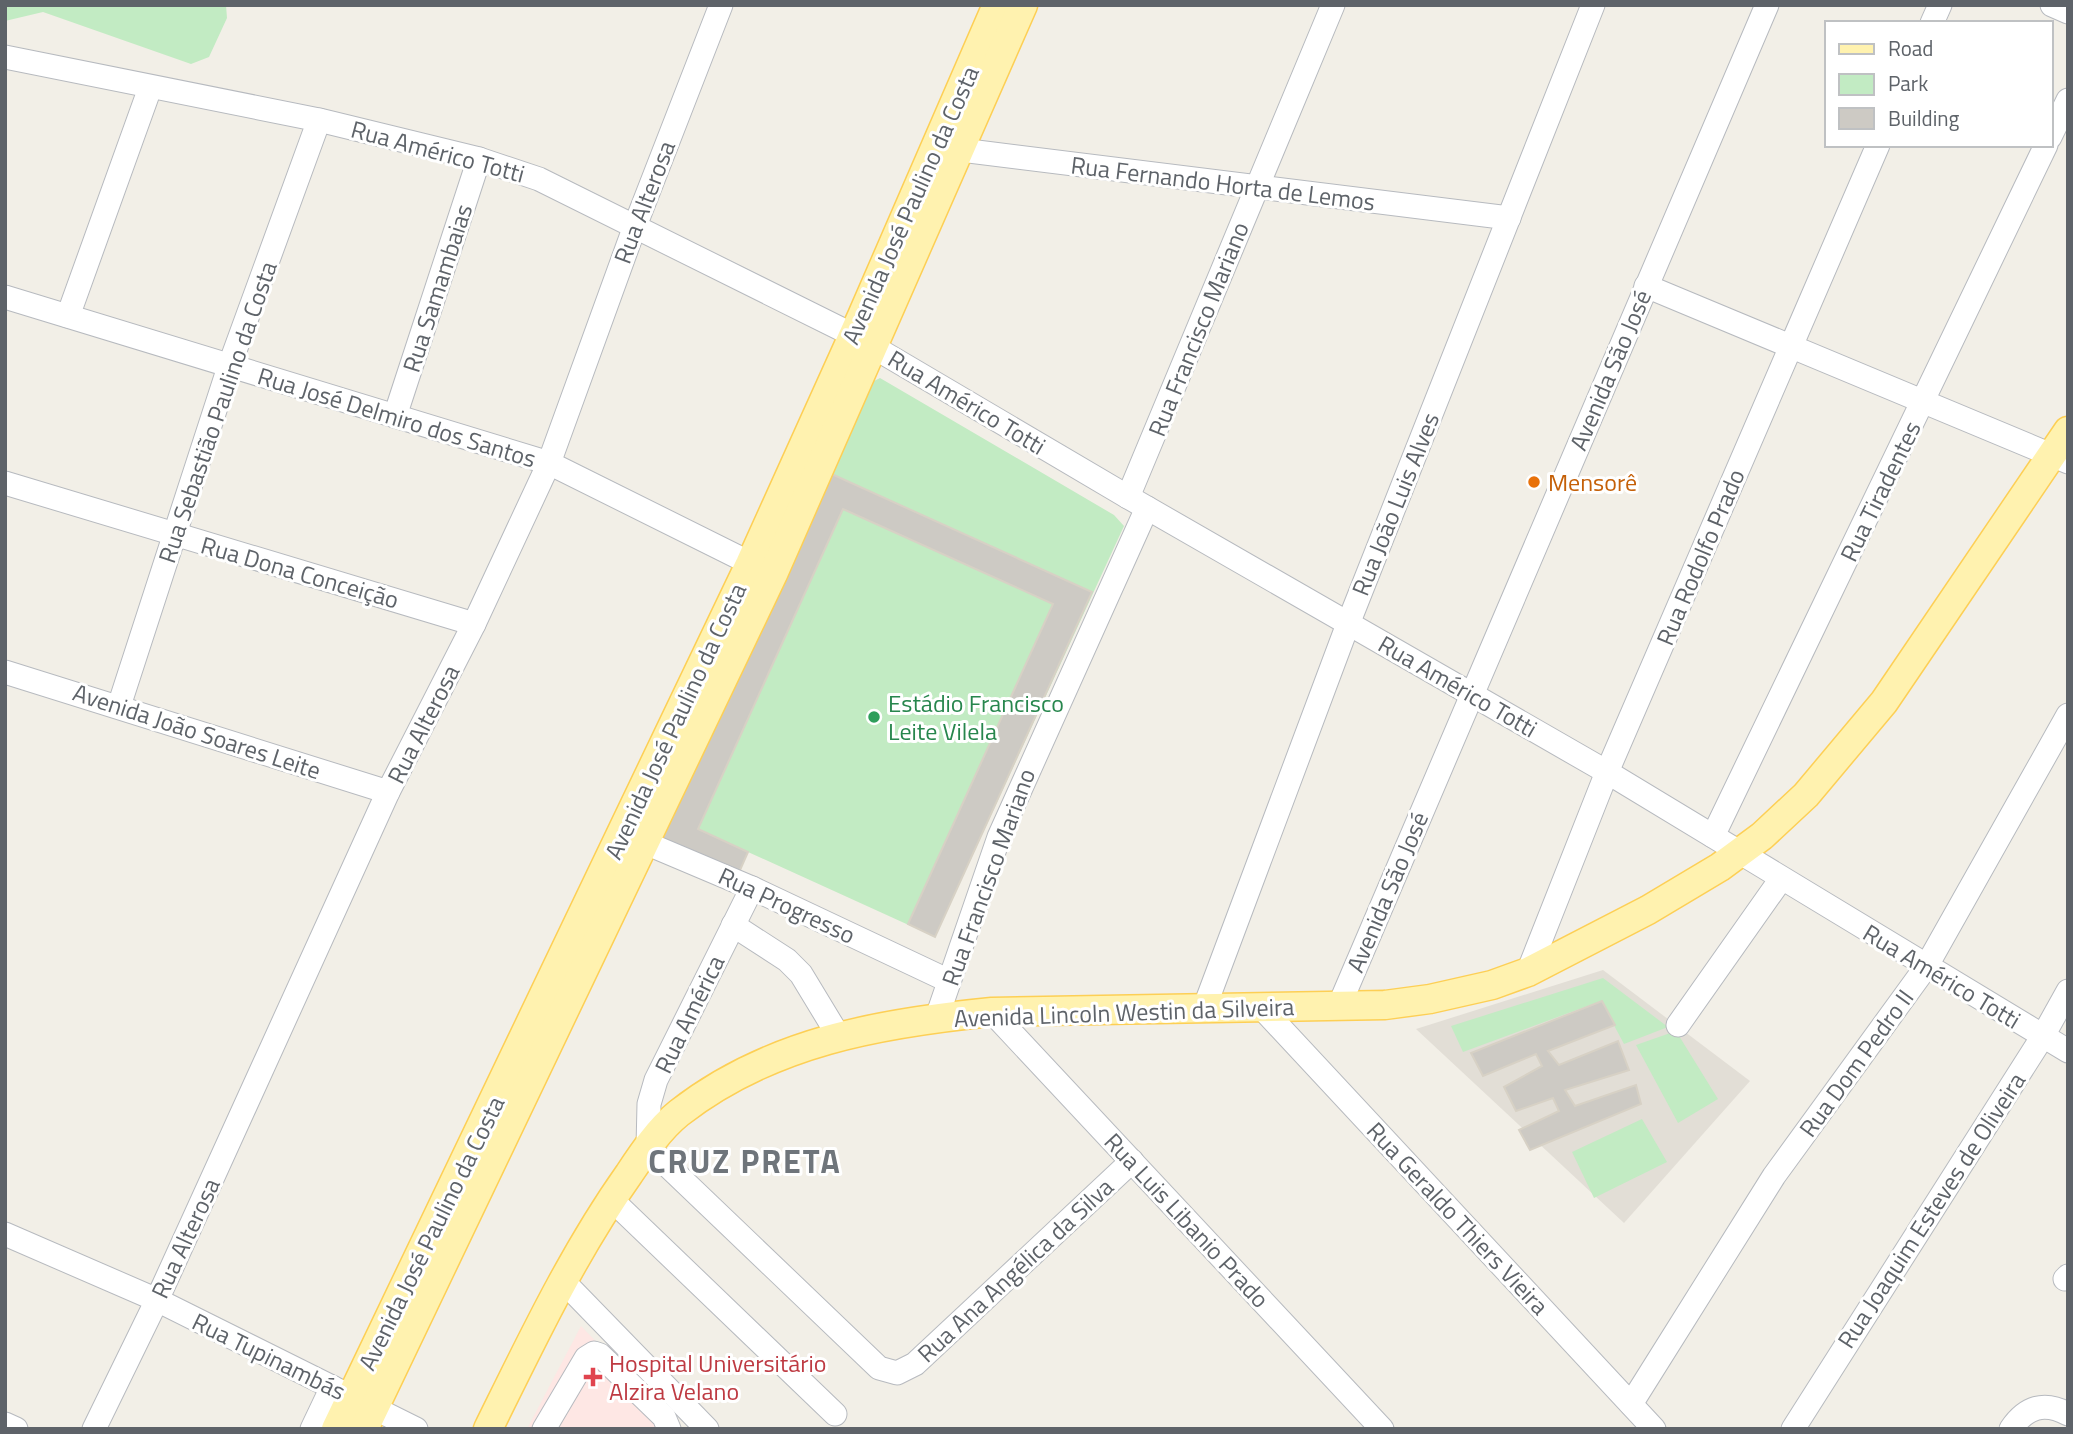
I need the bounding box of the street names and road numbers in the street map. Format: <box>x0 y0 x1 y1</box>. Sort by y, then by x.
street label: Avenida José Paulino da Costa <box>832 60 988 350</box>
street label: Rua Américo Totti <box>347 111 529 191</box>
street label: Rua Alterosa <box>604 135 684 269</box>
street label: Rua Fernando Horta de Lemos <box>1069 146 1377 220</box>
street label: Rua Samambaias <box>393 199 481 377</box>
street label: Rua Francisco Mariano <box>1138 216 1258 442</box>
street label: Rua Sebastião Paulino da Costa <box>148 256 286 568</box>
street label: Avenida São José <box>1560 284 1660 456</box>
street label: Rua Américo Totti <box>881 341 1053 463</box>
street label: Rua José Delmiro dos Santos <box>253 358 541 476</box>
street label: Rua João Luis Alves <box>1342 407 1448 601</box>
street label: Rua Tiradentes <box>1830 415 1930 567</box>
street label: Rua Rodolfo Prado <box>1647 463 1753 651</box>
street label: Rua Dona Conceição <box>197 527 403 617</box>
street label: Avenida José Paulino da Costa <box>595 577 755 865</box>
street label: Rua Américo Totti <box>1372 626 1544 746</box>
street label: Rua Alterosa <box>378 658 468 790</box>
street label: Avenida João Soares Leite <box>68 674 326 788</box>
street label: Rua Francisco Mariano <box>932 763 1044 991</box>
street label: Avenida São José <box>1337 806 1437 978</box>
street label: Rua Progresso <box>713 858 861 952</box>
street label: Rua Américo Totti <box>1856 915 2028 1037</box>
street label: Rua América <box>645 949 733 1079</box>
street label: Rua Dom Pedro II <box>1790 982 1922 1144</box>
street label: Avenida Lincoln Westin da Silveira <box>953 988 1295 1036</box>
street label: Rua Joaquim Esteves de Oliveira <box>1828 1065 2034 1355</box>
street label: Avenida José Paulino da Costa <box>349 1090 513 1376</box>
street label: Rua Geraldo Thiers Vieira <box>1359 1113 1557 1323</box>
street label: Rua Luis Libanio Prado <box>1096 1124 1278 1316</box>
street label: Rua Ana Angélica da Silva <box>909 1169 1121 1371</box>
street label: Rua Alterosa <box>141 1172 229 1304</box>
street label: Rua Tupinambás <box>186 1303 352 1409</box>

